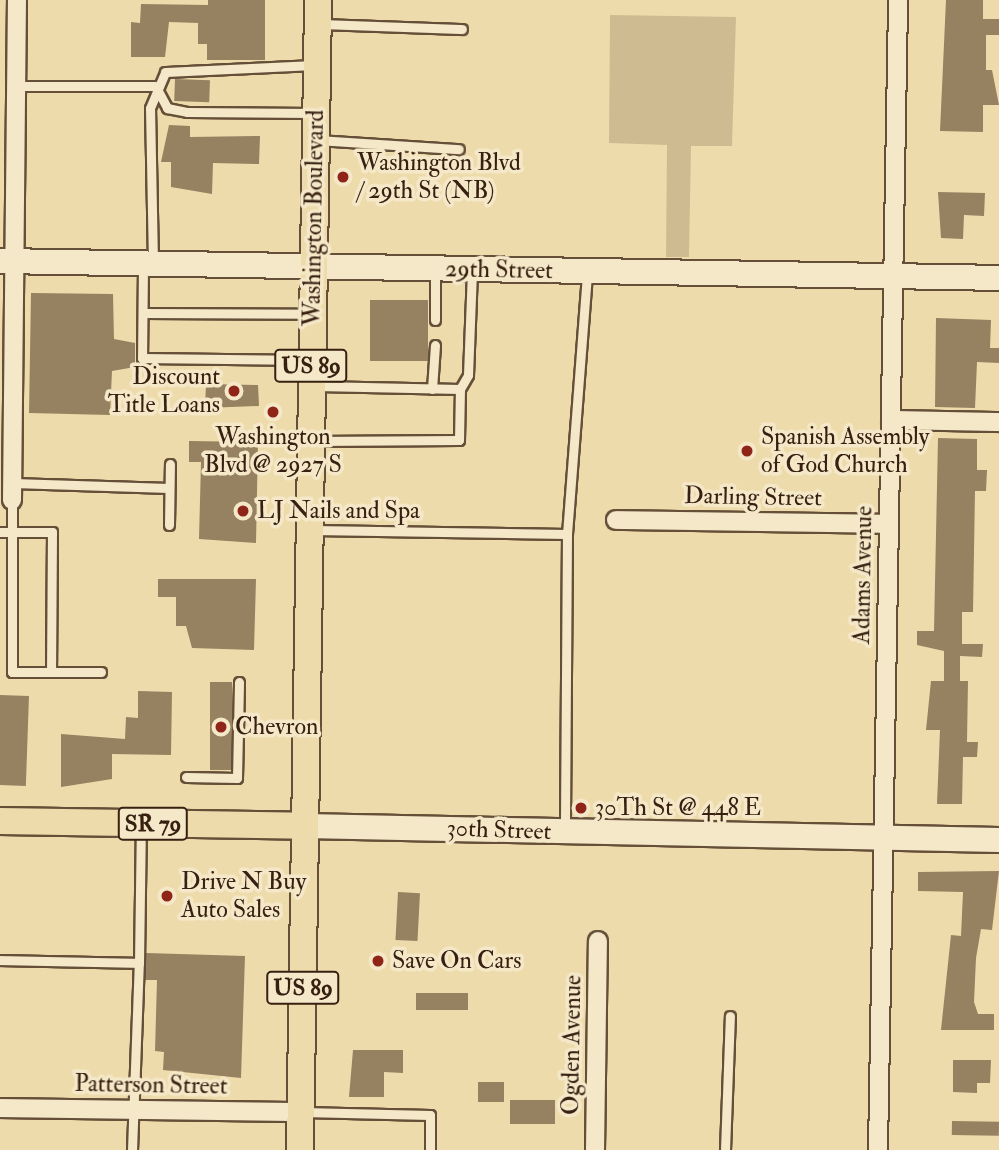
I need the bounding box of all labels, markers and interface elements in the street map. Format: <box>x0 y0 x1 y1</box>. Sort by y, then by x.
street label: Washington Boulevard <box>298 109 330 327</box>
place label: Washington Blvd / 29th St (NB) <box>357 149 521 205</box>
marker: Washington Blvd / 29th St (NB) <box>335 169 351 185</box>
street label: 29th Street <box>445 255 553 285</box>
road number: US 89 <box>274 346 348 386</box>
place label: Discount Title Loans <box>108 363 220 419</box>
marker: Discount Title Loans <box>226 383 242 399</box>
marker: Washington Blvd @ 2927 S <box>265 404 281 420</box>
place label: Washington Blvd @ 2927 S <box>204 423 342 479</box>
place label: Spanish Assembly of God Church <box>761 423 929 479</box>
marker: Spanish Assembly of God Church <box>739 443 755 459</box>
street label: Darling Street <box>684 481 822 513</box>
place label: LJ Nails and Spa <box>257 497 420 525</box>
marker: LJ Nails and Spa <box>235 503 251 519</box>
street label: Adams Avenue <box>847 506 879 644</box>
place label: Chevron <box>235 713 318 741</box>
marker: Chevron <box>213 719 229 735</box>
place label: 30Th St @ 448 E <box>595 794 761 822</box>
marker: 30Th St @ 448 E <box>573 800 589 816</box>
road number: SR 79 <box>116 804 190 844</box>
street label: 30th Street <box>446 814 552 846</box>
place label: Drive N Buy Auto Sales <box>181 868 306 924</box>
marker: Drive N Buy Auto Sales <box>159 888 175 904</box>
place label: Save On Cars <box>392 947 522 975</box>
marker: Save On Cars <box>370 953 386 969</box>
road number: US 89 <box>266 968 340 1007</box>
street label: Ogden Avenue <box>556 975 588 1115</box>
street label: Patterson Street <box>74 1069 228 1101</box>

